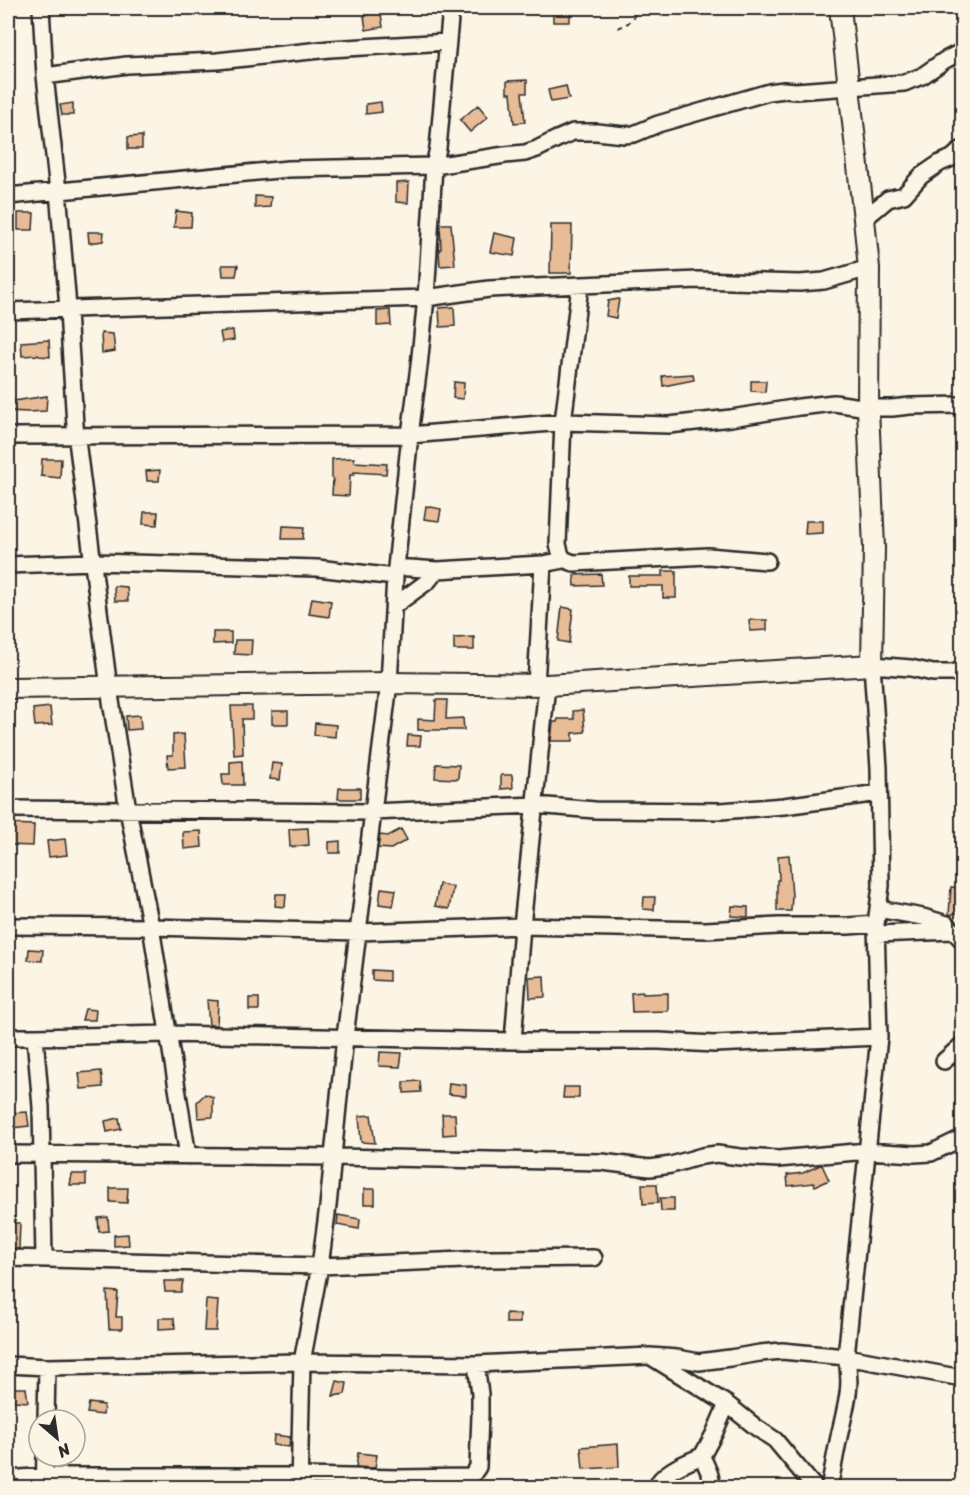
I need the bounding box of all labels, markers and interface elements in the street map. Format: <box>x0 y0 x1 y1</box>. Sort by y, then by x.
north arrow <box>27 1408 87 1468</box>
text: N <box>51 1435 77 1466</box>

